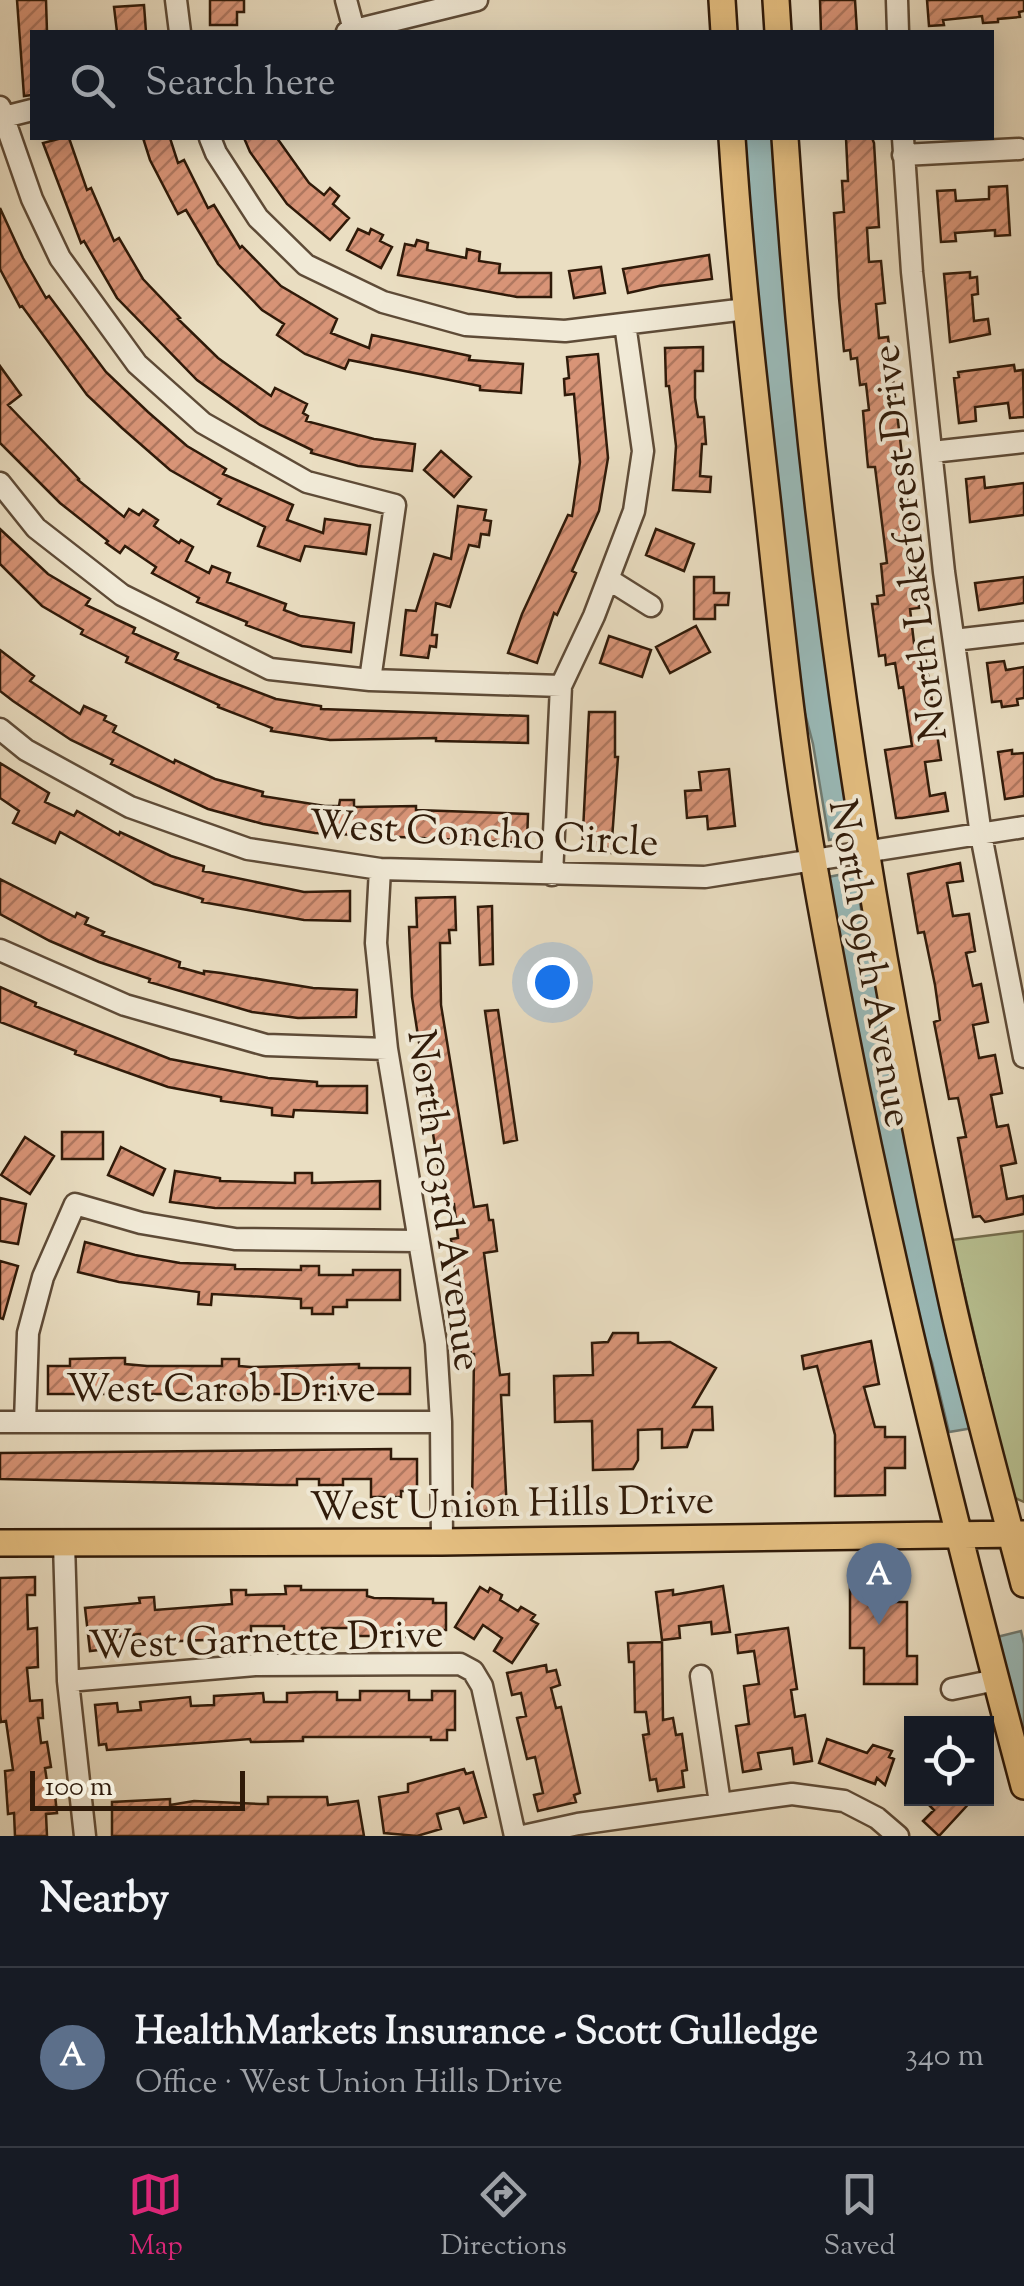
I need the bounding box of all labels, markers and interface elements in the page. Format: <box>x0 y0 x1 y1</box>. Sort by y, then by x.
search box <box>30 30 994 140</box>
icon: search <box>65 58 120 113</box>
text: Search here <box>145 58 336 112</box>
street label: North Lakeforest Drive <box>860 341 965 744</box>
street label: North 99th Avenue <box>811 795 924 1132</box>
street label: West Concho Circle <box>308 799 660 874</box>
your location <box>527 957 578 1008</box>
street label: North 103rd Avenue <box>389 1026 494 1375</box>
street label: West Carob Drive <box>66 1363 376 1420</box>
street label: West Union Hills Drive <box>309 1474 715 1539</box>
pin: A <box>846 1542 912 1625</box>
street label: West Garnette Drive <box>88 1608 445 1677</box>
map controls <box>904 1716 994 1806</box>
button: locate <box>904 1716 994 1806</box>
scale bar <box>30 1766 245 1810</box>
text: 100 m <box>45 1768 113 1808</box>
text: Nearby <box>40 1871 169 1931</box>
text: HealthMarkets Insurance - Scott Gulledge <box>135 2007 818 2061</box>
text: A <box>60 2034 85 2080</box>
text: 340 m <box>905 2034 984 2080</box>
text: Office · West Union Hills Drive <box>135 2061 563 2107</box>
tab: Map <box>128 2167 183 2267</box>
tab: Directions <box>440 2167 567 2267</box>
tab: Saved <box>824 2167 896 2267</box>

